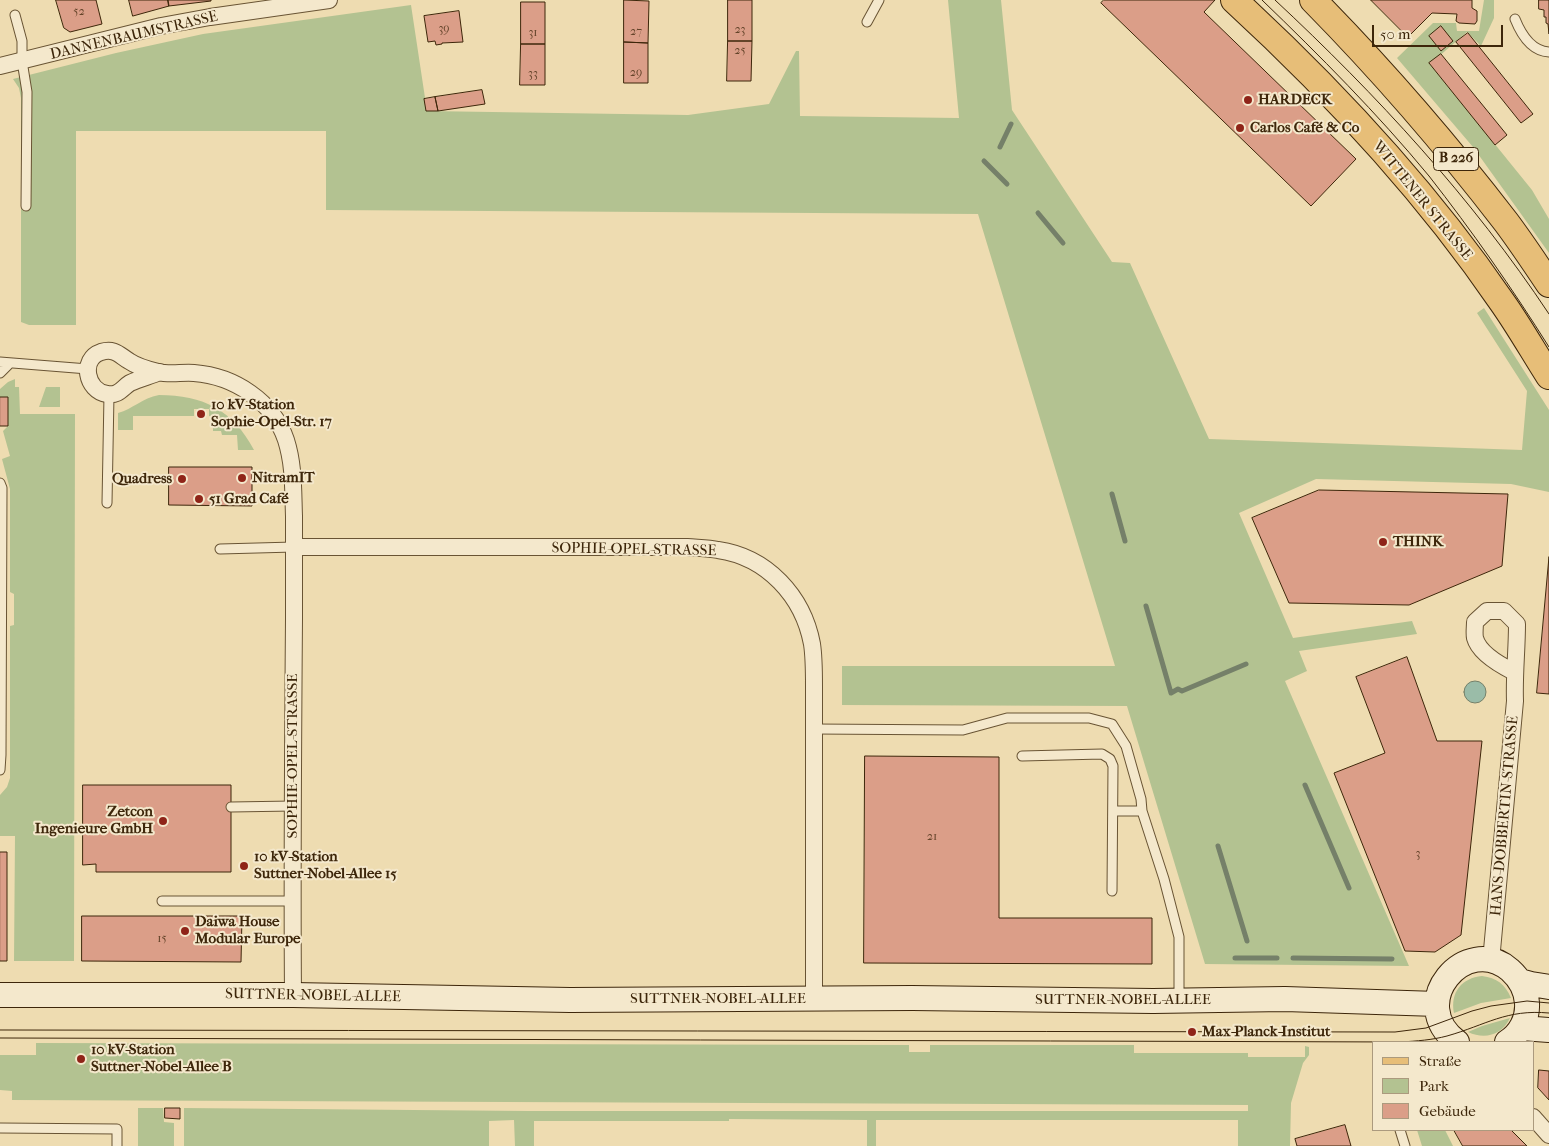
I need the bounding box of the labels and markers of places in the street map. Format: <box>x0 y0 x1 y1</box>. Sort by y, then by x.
place label: HARDECK <box>1258 91 1332 109</box>
marker: HARDECK <box>1242 94 1254 106</box>
place label: Carlos Café & Co <box>1250 119 1359 137</box>
marker: Carlos Café & Co <box>1234 122 1246 134</box>
place label: 10 kV-Station Sophie-Opel-Str. 17 <box>211 396 332 431</box>
marker: 10 kV-Station Sophie-Opel-Str. 17 <box>195 408 207 420</box>
place label: NitramIT <box>252 469 315 487</box>
place label: Quadress <box>112 470 172 488</box>
marker: NitramIT <box>236 472 248 484</box>
marker: Quadress <box>176 473 188 485</box>
place label: 51 Grad Café <box>209 490 289 508</box>
marker: 51 Grad Café <box>193 493 205 505</box>
place label: THINK <box>1393 533 1443 551</box>
marker: THINK <box>1377 536 1389 548</box>
place label: Zetcon Ingenieure GmbH <box>35 803 153 838</box>
marker: Zetcon Ingenieure GmbH <box>157 815 169 827</box>
place label: 10 kV-Station Suttner-Nobel-Allee 15 <box>254 848 397 883</box>
marker: 10 kV-Station Suttner-Nobel-Allee 15 <box>238 860 250 872</box>
place label: Daiwa House Modular Europe <box>195 913 301 948</box>
marker: Daiwa House Modular Europe <box>179 925 191 937</box>
place label: Max-Planck-Institut <box>1202 1023 1330 1041</box>
marker: Max-Planck-Institut <box>1186 1026 1198 1038</box>
place label: 10 kV-Station Suttner-Nobel-Allee B <box>91 1041 232 1076</box>
marker: 10 kV-Station Suttner-Nobel-Allee B <box>75 1053 87 1065</box>

